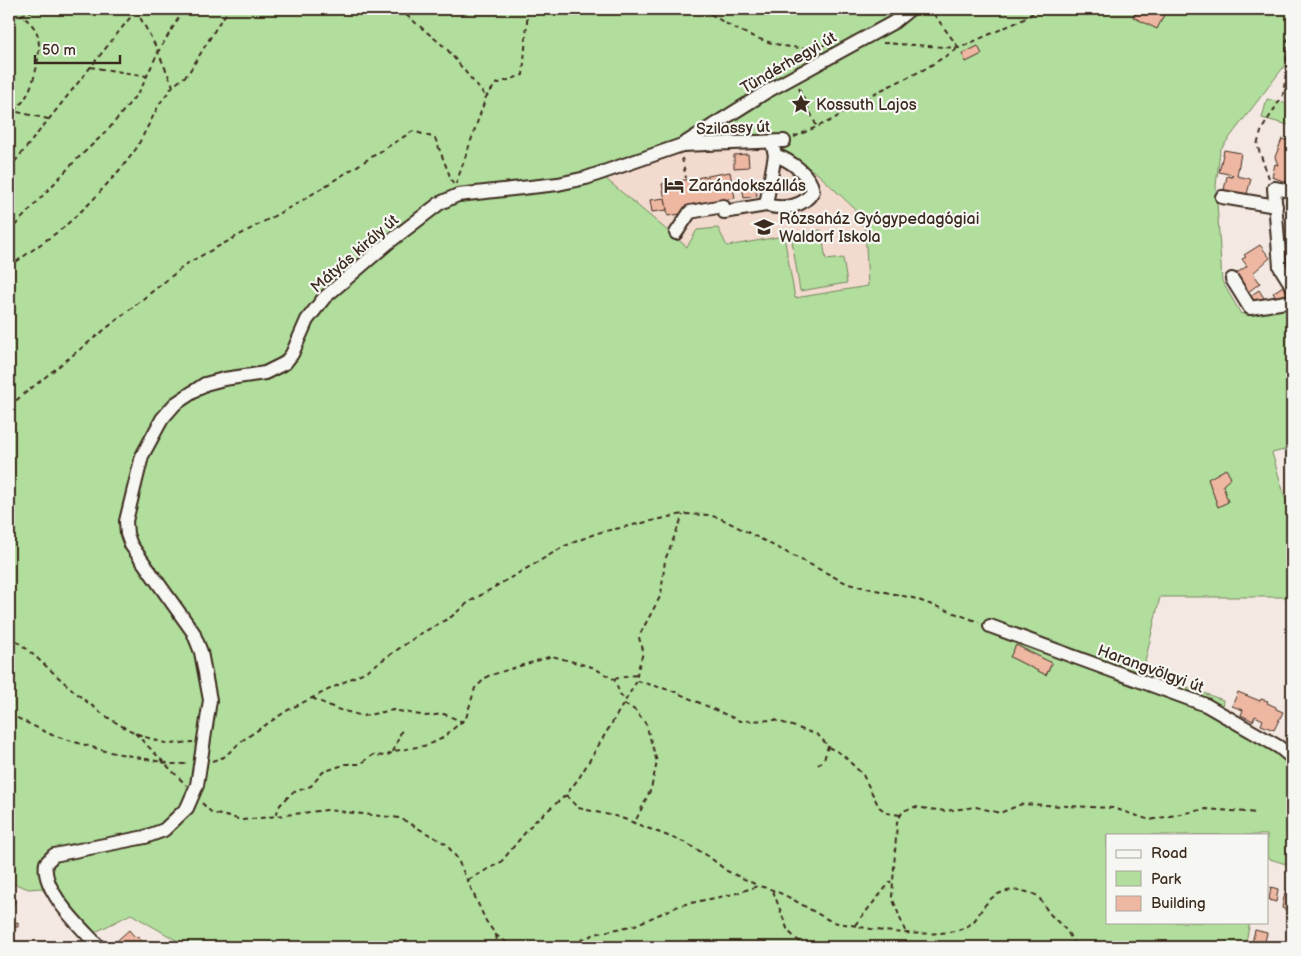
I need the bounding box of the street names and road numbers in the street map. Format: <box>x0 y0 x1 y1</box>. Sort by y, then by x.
street label: Tündérhegyi út <box>737 28 840 98</box>
street label: Szilassy út <box>696 118 770 139</box>
street label: Mátyás király út <box>307 211 403 297</box>
street label: Harangvölgyi út <box>1095 641 1206 697</box>

